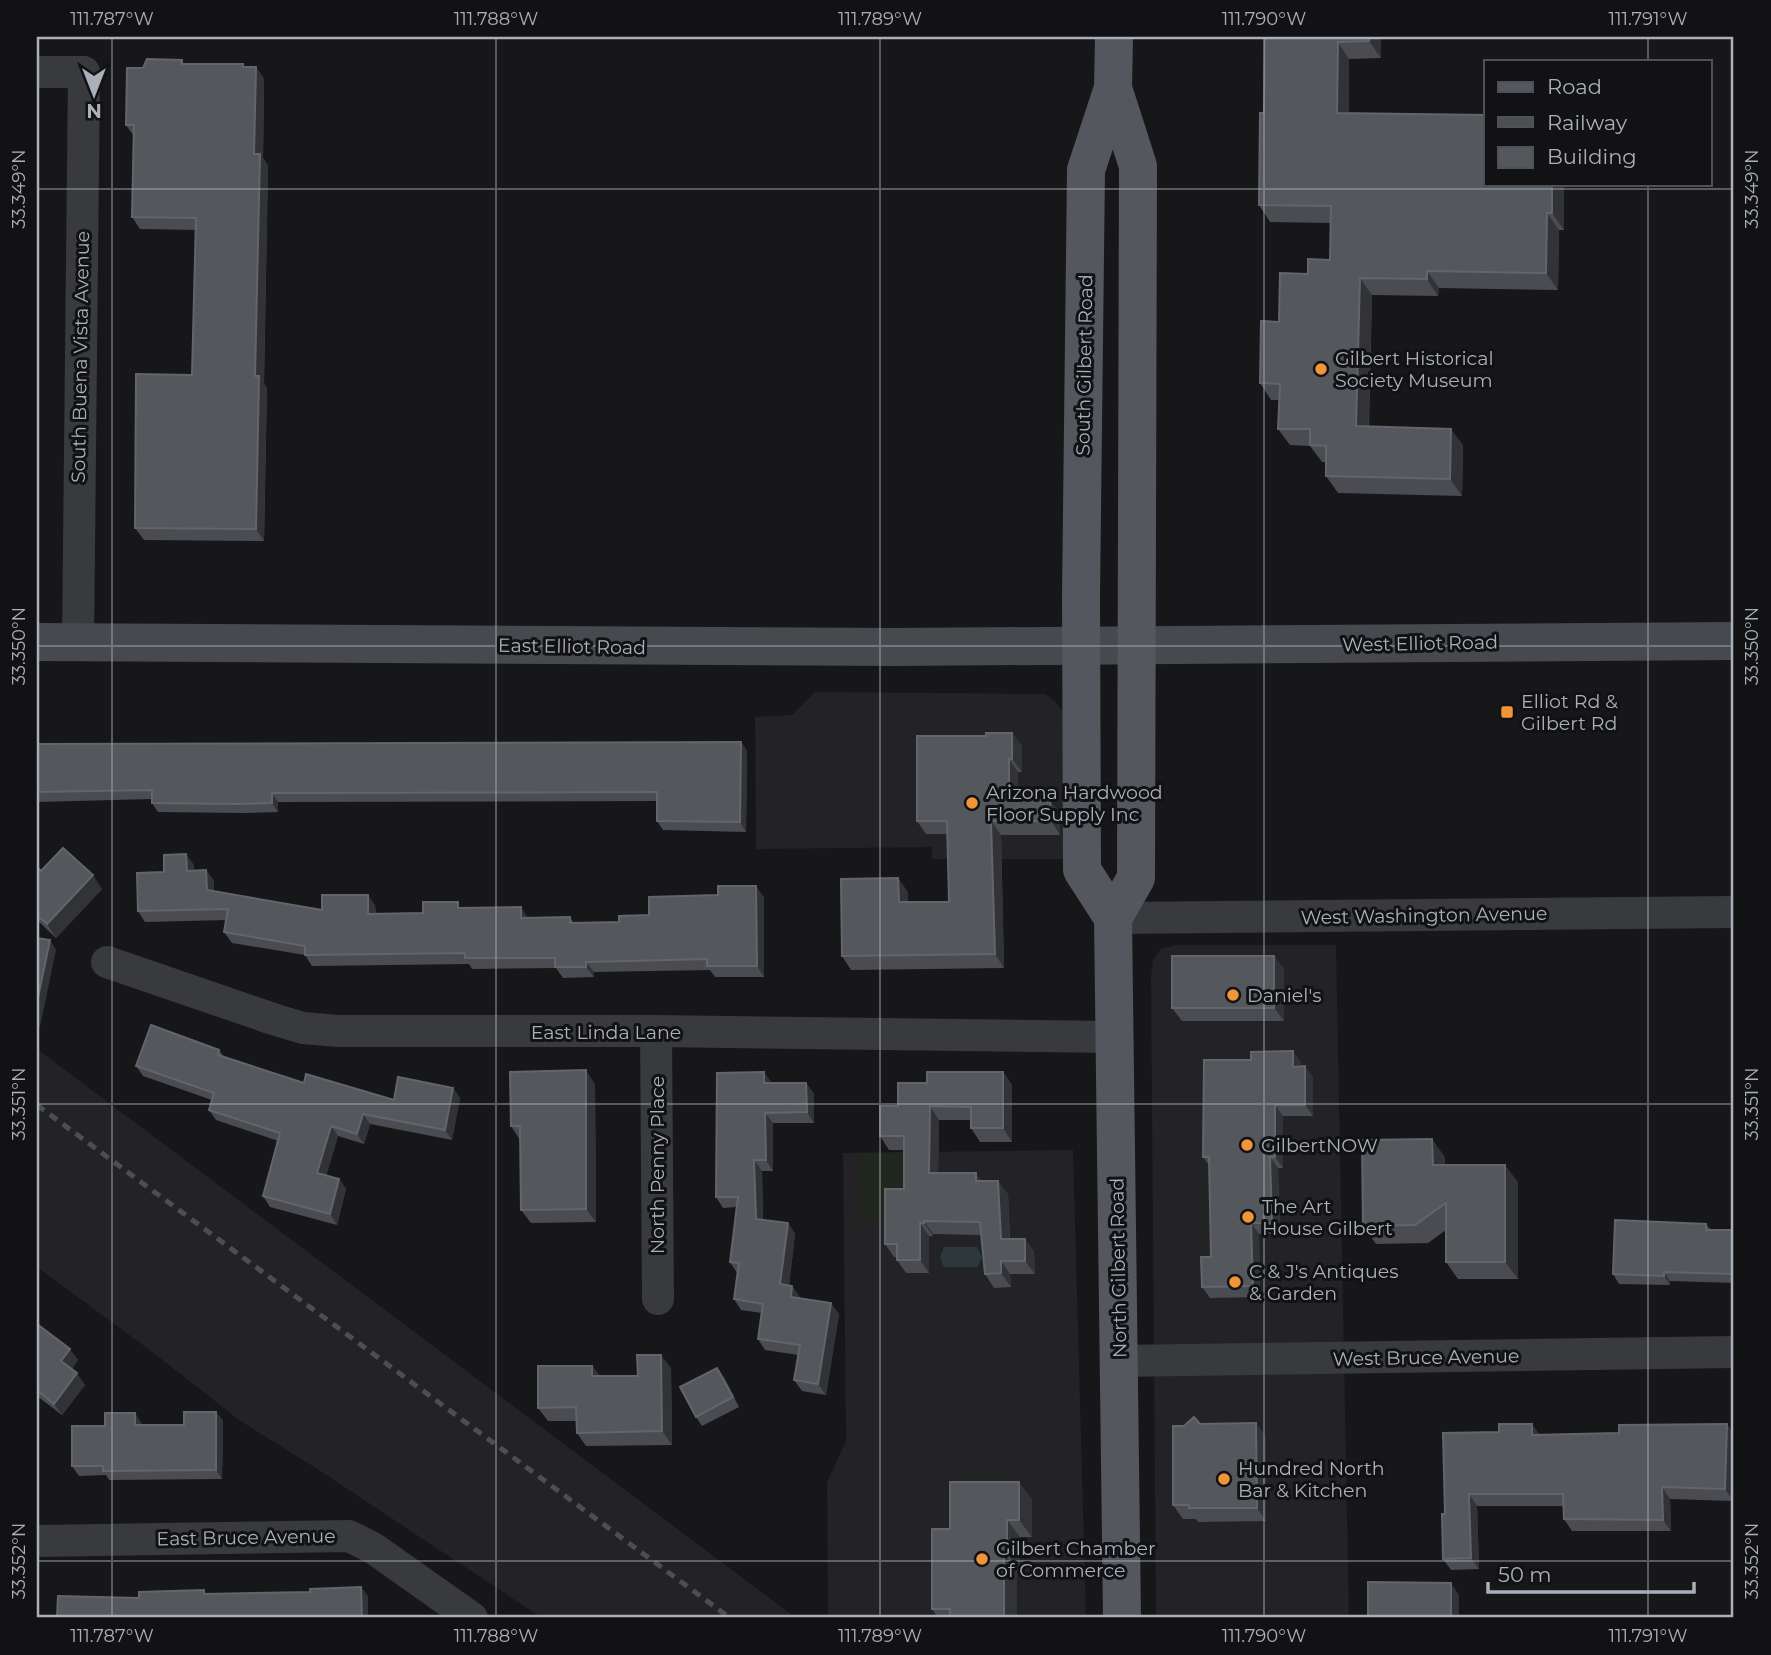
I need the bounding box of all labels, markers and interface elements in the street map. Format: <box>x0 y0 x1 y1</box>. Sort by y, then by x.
text: 111.787°W <box>70 8 154 30</box>
text: 111.788°W <box>454 8 538 30</box>
text: 111.789°W <box>838 8 922 30</box>
text: 111.790°W <box>1222 8 1306 30</box>
text: 111.791°W <box>1608 8 1688 30</box>
north arrow <box>60 60 130 130</box>
legend <box>1484 60 1712 186</box>
text: Road <box>1547 74 1602 99</box>
text: N <box>86 99 102 122</box>
text: Railway <box>1547 110 1628 135</box>
text: Building <box>1547 144 1637 169</box>
text: 33.349°N <box>8 149 30 229</box>
text: 33.349°N <box>1741 149 1763 229</box>
street label: South Buena Vista Avenue <box>67 231 94 483</box>
street label: South Gilbert Road <box>1071 274 1098 456</box>
place label: Gilbert Historical Society Museum <box>1335 347 1494 392</box>
marker: Gilbert Historical Society Museum <box>1313 361 1329 377</box>
text: 33.350°N <box>8 607 30 685</box>
text: 33.350°N <box>1741 607 1763 685</box>
street label: West Elliot Road <box>1342 631 1498 656</box>
street label: East Elliot Road <box>498 634 646 659</box>
place label: Elliot Rd & Gilbert Rd <box>1521 690 1618 735</box>
marker: Elliot Rd & Gilbert Rd <box>1499 704 1515 720</box>
place label: Arizona Hardwood Floor Supply Inc <box>986 781 1163 826</box>
marker: Arizona Hardwood Floor Supply Inc <box>964 795 980 811</box>
street label: West Washington Avenue <box>1300 902 1548 929</box>
place label: Daniel's <box>1247 984 1322 1007</box>
marker: Daniel's <box>1225 987 1241 1003</box>
street label: East Linda Lane <box>531 1021 681 1044</box>
text: 33.351°N <box>8 1067 30 1141</box>
text: 33.351°N <box>1741 1067 1763 1141</box>
street label: North Penny Place <box>646 1076 669 1254</box>
place label: GilbertNOW <box>1261 1134 1378 1157</box>
marker: GilbertNOW <box>1239 1137 1255 1153</box>
street label: North Gilbert Road <box>1105 1178 1132 1358</box>
place label: The Art House Gilbert <box>1262 1195 1393 1240</box>
marker: The Art House Gilbert <box>1240 1209 1256 1225</box>
place label: C & J's Antiques & Garden <box>1249 1260 1398 1305</box>
marker: C & J's Antiques & Garden <box>1227 1274 1243 1290</box>
street label: West Bruce Avenue <box>1332 1344 1520 1371</box>
place label: Hundred North Bar & Kitchen <box>1238 1457 1384 1502</box>
marker: Hundred North Bar & Kitchen <box>1216 1471 1232 1487</box>
text: 33.352°N <box>8 1523 30 1599</box>
text: 33.352°N <box>1741 1523 1763 1599</box>
street label: East Bruce Avenue <box>156 1524 336 1551</box>
place label: Gilbert Chamber of Commerce <box>996 1537 1156 1582</box>
scale bar <box>1488 1550 1694 1594</box>
marker: Gilbert Chamber of Commerce <box>974 1551 990 1567</box>
text: 50 m <box>1498 1562 1552 1587</box>
text: 111.787°W <box>70 1625 154 1647</box>
text: 111.788°W <box>454 1625 538 1647</box>
text: 111.789°W <box>838 1625 922 1647</box>
text: 111.790°W <box>1222 1625 1306 1647</box>
text: 111.791°W <box>1608 1625 1688 1647</box>

